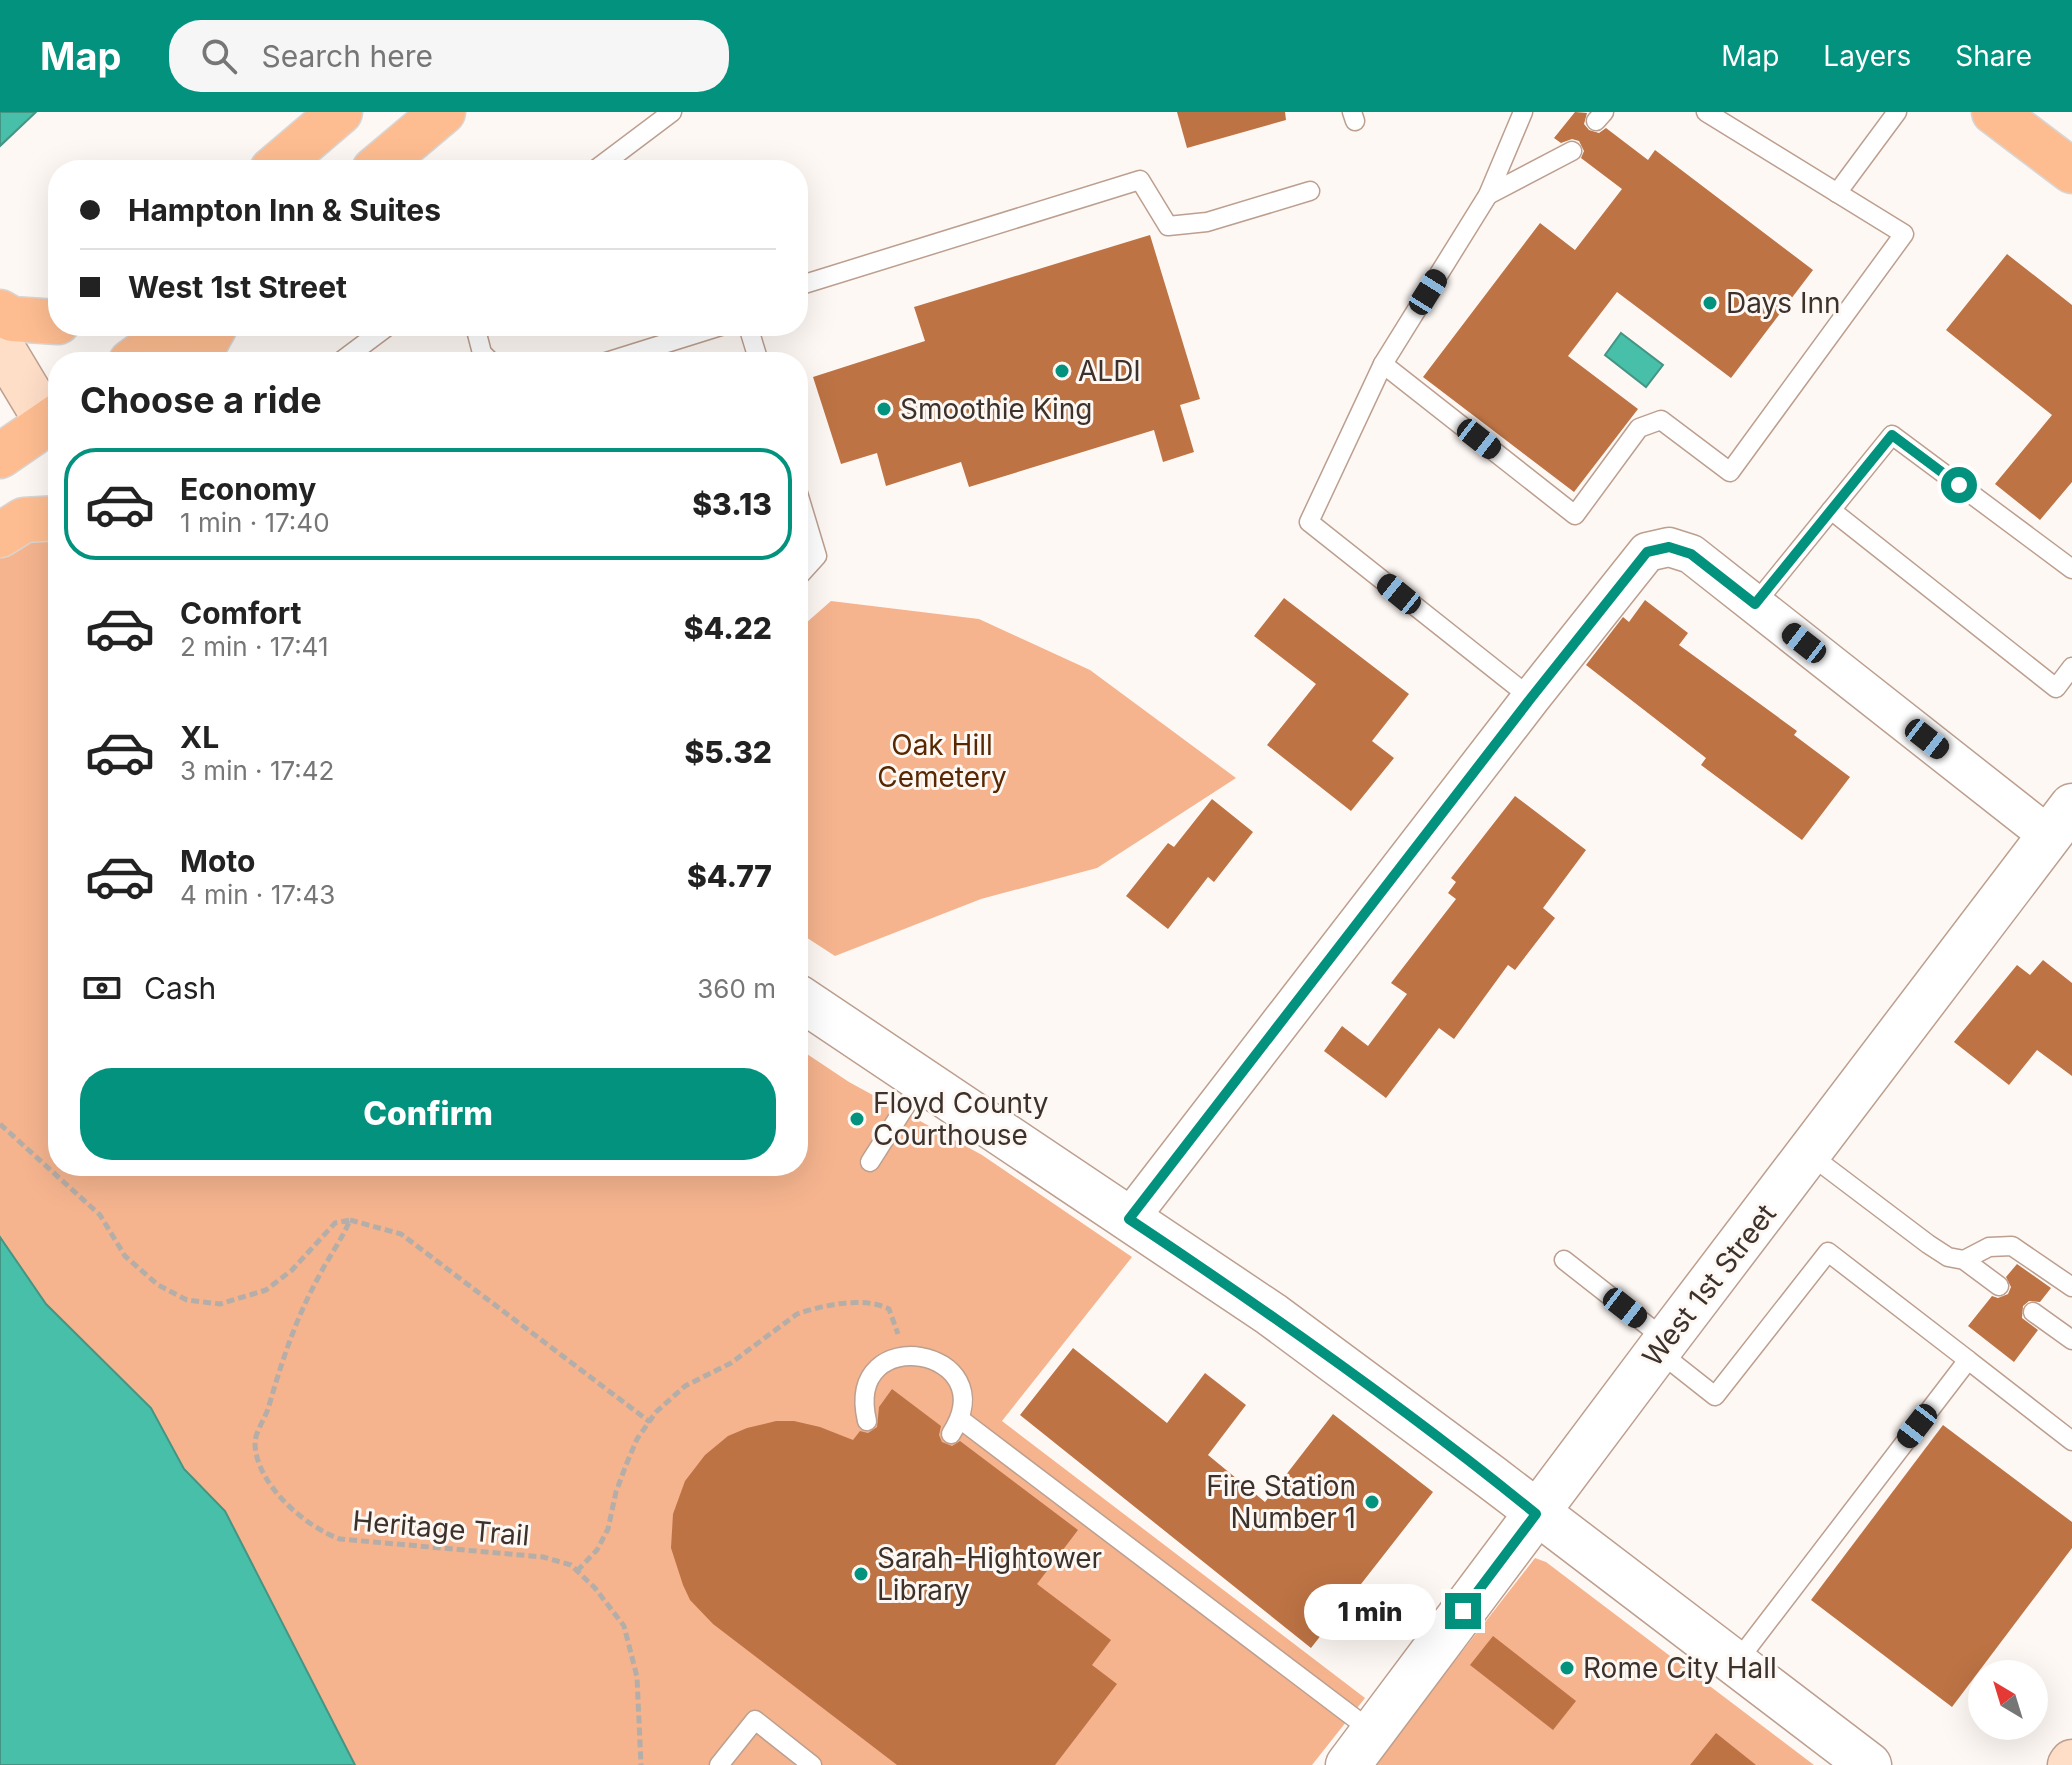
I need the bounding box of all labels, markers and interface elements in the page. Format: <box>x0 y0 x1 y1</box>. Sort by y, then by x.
search box <box>169 20 729 92</box>
text: Map <box>40 33 121 79</box>
icon: search <box>197 34 241 78</box>
text: Search here <box>261 38 433 74</box>
text: Map <box>1721 39 1779 73</box>
text: Layers <box>1823 39 1911 73</box>
text: Share <box>1955 39 2032 73</box>
text: Hampton Inn & Suites <box>128 192 441 228</box>
car <box>1405 265 1451 319</box>
text: West 1st Street <box>128 269 347 305</box>
place label: Days Inn <box>1726 286 1841 320</box>
marker: Days Inn <box>1701 294 1719 312</box>
place label: ALDI <box>1078 354 1141 388</box>
marker: ALDI <box>1053 362 1071 380</box>
text: Choose a ride <box>80 378 322 422</box>
place label: Smoothie King <box>900 392 1093 426</box>
marker: Smoothie King <box>875 400 893 418</box>
car <box>1453 415 1505 463</box>
route start <box>1941 467 1977 503</box>
icon: car <box>84 468 156 540</box>
text: Economy <box>180 471 316 507</box>
text: $3.13 <box>692 486 772 522</box>
text: 1 min · 17:40 <box>180 507 330 538</box>
car <box>1373 570 1425 618</box>
icon: car <box>84 592 156 664</box>
text: Comfort <box>180 595 301 631</box>
text: $4.22 <box>684 610 772 646</box>
car <box>1778 619 1830 667</box>
text: 2 min · 17:41 <box>180 631 328 662</box>
car <box>1901 715 1953 763</box>
icon: car <box>84 716 156 788</box>
text: XL <box>180 719 219 755</box>
park label: Oak Hill Cemetery <box>877 728 1007 794</box>
text: $5.32 <box>685 734 772 770</box>
text: 3 min · 17:42 <box>180 755 334 786</box>
icon: car <box>84 840 156 912</box>
text: Moto <box>180 843 255 879</box>
text: $4.77 <box>687 858 772 894</box>
text: 4 min · 17:43 <box>180 879 335 910</box>
icon: cash <box>80 966 124 1010</box>
text: Cash <box>144 970 216 1006</box>
text: 360 m <box>697 973 776 1004</box>
button: Confirm <box>80 1068 776 1160</box>
place label: Floyd County Courthouse <box>873 1086 1049 1152</box>
marker: Floyd County Courthouse <box>848 1110 866 1128</box>
street label: West 1st Street <box>1635 1197 1783 1373</box>
car <box>1599 1284 1651 1332</box>
car <box>1893 1400 1941 1452</box>
place label: Fire Station Number 1 <box>1206 1469 1356 1535</box>
marker: Fire Station Number 1 <box>1363 1493 1381 1511</box>
street label: Heritage Trail <box>351 1503 531 1553</box>
place label: Sarah-Hightower Library <box>877 1541 1102 1607</box>
marker: Sarah-Hightower Library <box>852 1565 870 1583</box>
callout: 1 min <box>1303 1583 1435 1639</box>
route end <box>1445 1593 1481 1629</box>
text: 1 min <box>1337 1596 1403 1627</box>
place label: Rome City Hall <box>1583 1651 1777 1685</box>
marker: Rome City Hall <box>1558 1659 1576 1677</box>
north arrow <box>1968 1660 2048 1740</box>
map controls <box>1968 1660 2048 1740</box>

